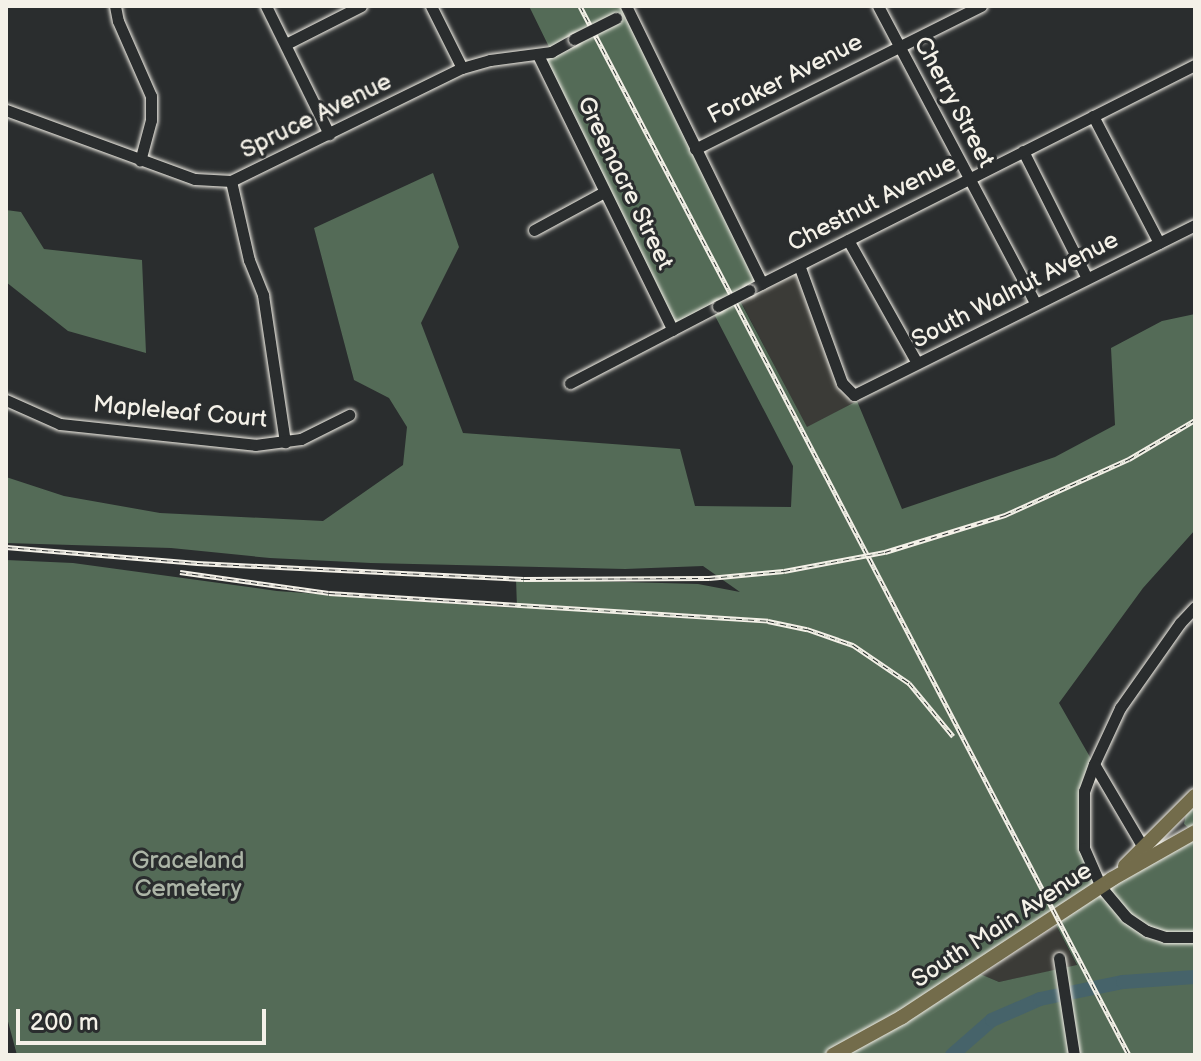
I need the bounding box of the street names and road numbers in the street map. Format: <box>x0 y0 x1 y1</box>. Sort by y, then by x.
street label: Foraker Avenue <box>703 28 867 130</box>
street label: Cherry Street <box>907 31 1001 173</box>
street label: Spruce Avenue <box>236 67 396 165</box>
street label: Greenacre Street <box>571 92 679 274</box>
street label: Chestnut Avenue <box>783 148 961 258</box>
street label: South Walnut Avenue <box>906 225 1124 355</box>
street label: Mapleleaf Court <box>92 390 268 434</box>
street label: South Main Avenue <box>907 856 1097 994</box>

